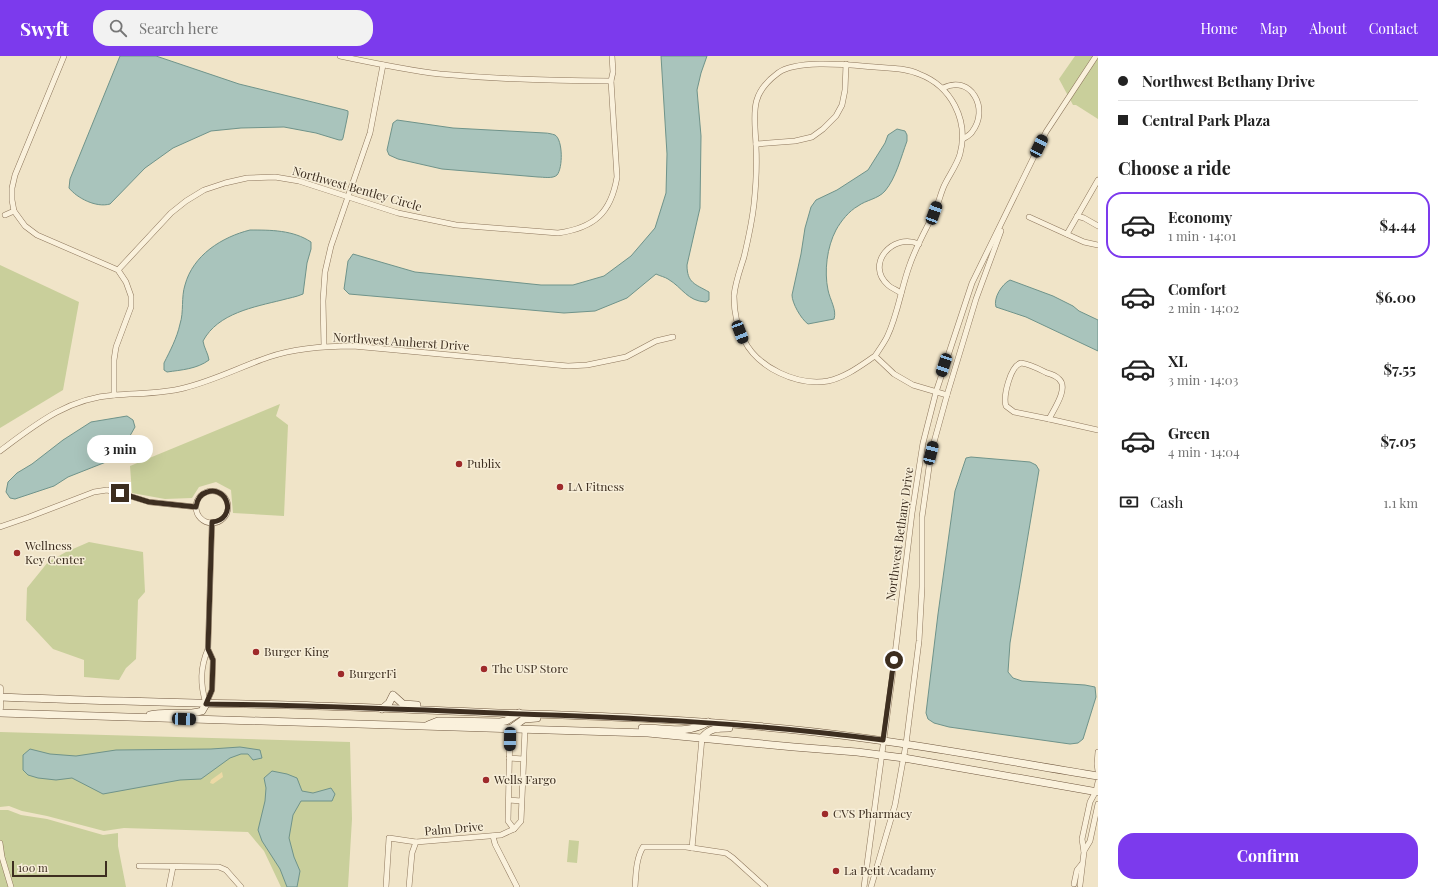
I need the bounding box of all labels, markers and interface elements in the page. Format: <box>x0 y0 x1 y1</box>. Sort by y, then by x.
search box <box>93 10 373 46</box>
text: Swyft <box>20 15 69 41</box>
icon: search <box>107 17 129 39</box>
text: Search here <box>139 18 218 38</box>
text: Home <box>1200 19 1238 38</box>
text: Map <box>1260 19 1287 38</box>
text: About <box>1309 19 1347 38</box>
text: Contact <box>1369 19 1418 38</box>
text: Northwest Bethany Drive <box>1142 71 1315 91</box>
text: Central Park Plaza <box>1142 110 1270 130</box>
car <box>1028 133 1050 159</box>
text: Choose a ride <box>1118 156 1231 180</box>
street label: Northwest Bentley Circle <box>291 162 424 214</box>
car <box>924 200 944 226</box>
icon: car <box>1120 207 1156 243</box>
text: Economy <box>1168 207 1232 227</box>
text: $4.44 <box>1380 215 1416 235</box>
text: 1 min · 14:01 <box>1168 227 1236 244</box>
icon: car <box>1120 279 1156 315</box>
text: Comfort <box>1168 279 1226 299</box>
text: $6.00 <box>1376 287 1416 307</box>
text: 2 min · 14:02 <box>1168 299 1239 316</box>
car <box>730 319 750 345</box>
street label: Northwest Amherst Drive <box>332 328 470 354</box>
icon: car <box>1120 351 1156 387</box>
text: XL <box>1168 351 1188 371</box>
car <box>935 352 953 378</box>
text: $7.55 <box>1384 359 1416 379</box>
text: 3 min · 14:03 <box>1168 371 1238 388</box>
icon: car <box>1120 423 1156 459</box>
text: Green <box>1168 423 1210 443</box>
text: $7.05 <box>1381 431 1416 451</box>
callout: 3 min <box>87 435 153 463</box>
text: 3 min <box>103 440 137 457</box>
car <box>922 440 940 466</box>
text: 4 min · 14:04 <box>1168 443 1240 460</box>
place label: Publix <box>467 455 502 471</box>
marker: Publix <box>454 459 464 469</box>
street label: Northwest Bethany Drive <box>882 466 916 602</box>
place label: LA Fitness <box>568 478 624 494</box>
marker: LA Fitness <box>555 482 565 492</box>
route end <box>111 484 129 502</box>
icon: cash <box>1118 491 1140 513</box>
text: Cash <box>1150 492 1183 512</box>
text: 1.1 km <box>1384 494 1418 511</box>
place label: Wellness Key Center <box>24 537 85 567</box>
marker: Wellness Key Center <box>12 548 22 558</box>
place label: Burger King <box>264 643 330 659</box>
marker: Burger King <box>251 647 261 657</box>
route start <box>885 651 903 669</box>
place label: The USP Store <box>492 660 568 676</box>
marker: The USP Store <box>479 664 489 674</box>
place label: BurgerFi <box>349 665 397 681</box>
marker: BurgerFi <box>336 669 346 679</box>
car <box>172 713 196 725</box>
car <box>504 727 516 751</box>
place label: Wells Fargo <box>493 771 557 787</box>
marker: Wells Fargo <box>481 775 491 785</box>
place label: CVS Pharmacy <box>833 805 912 821</box>
marker: CVS Pharmacy <box>820 809 830 819</box>
street label: Palm Drive <box>424 817 484 839</box>
button: Confirm <box>1118 833 1418 879</box>
scale bar <box>12 859 107 878</box>
text: 100 m <box>18 860 48 875</box>
place label: La Petit Acadamy <box>844 862 936 878</box>
marker: La Petit Acadamy <box>831 866 841 876</box>

